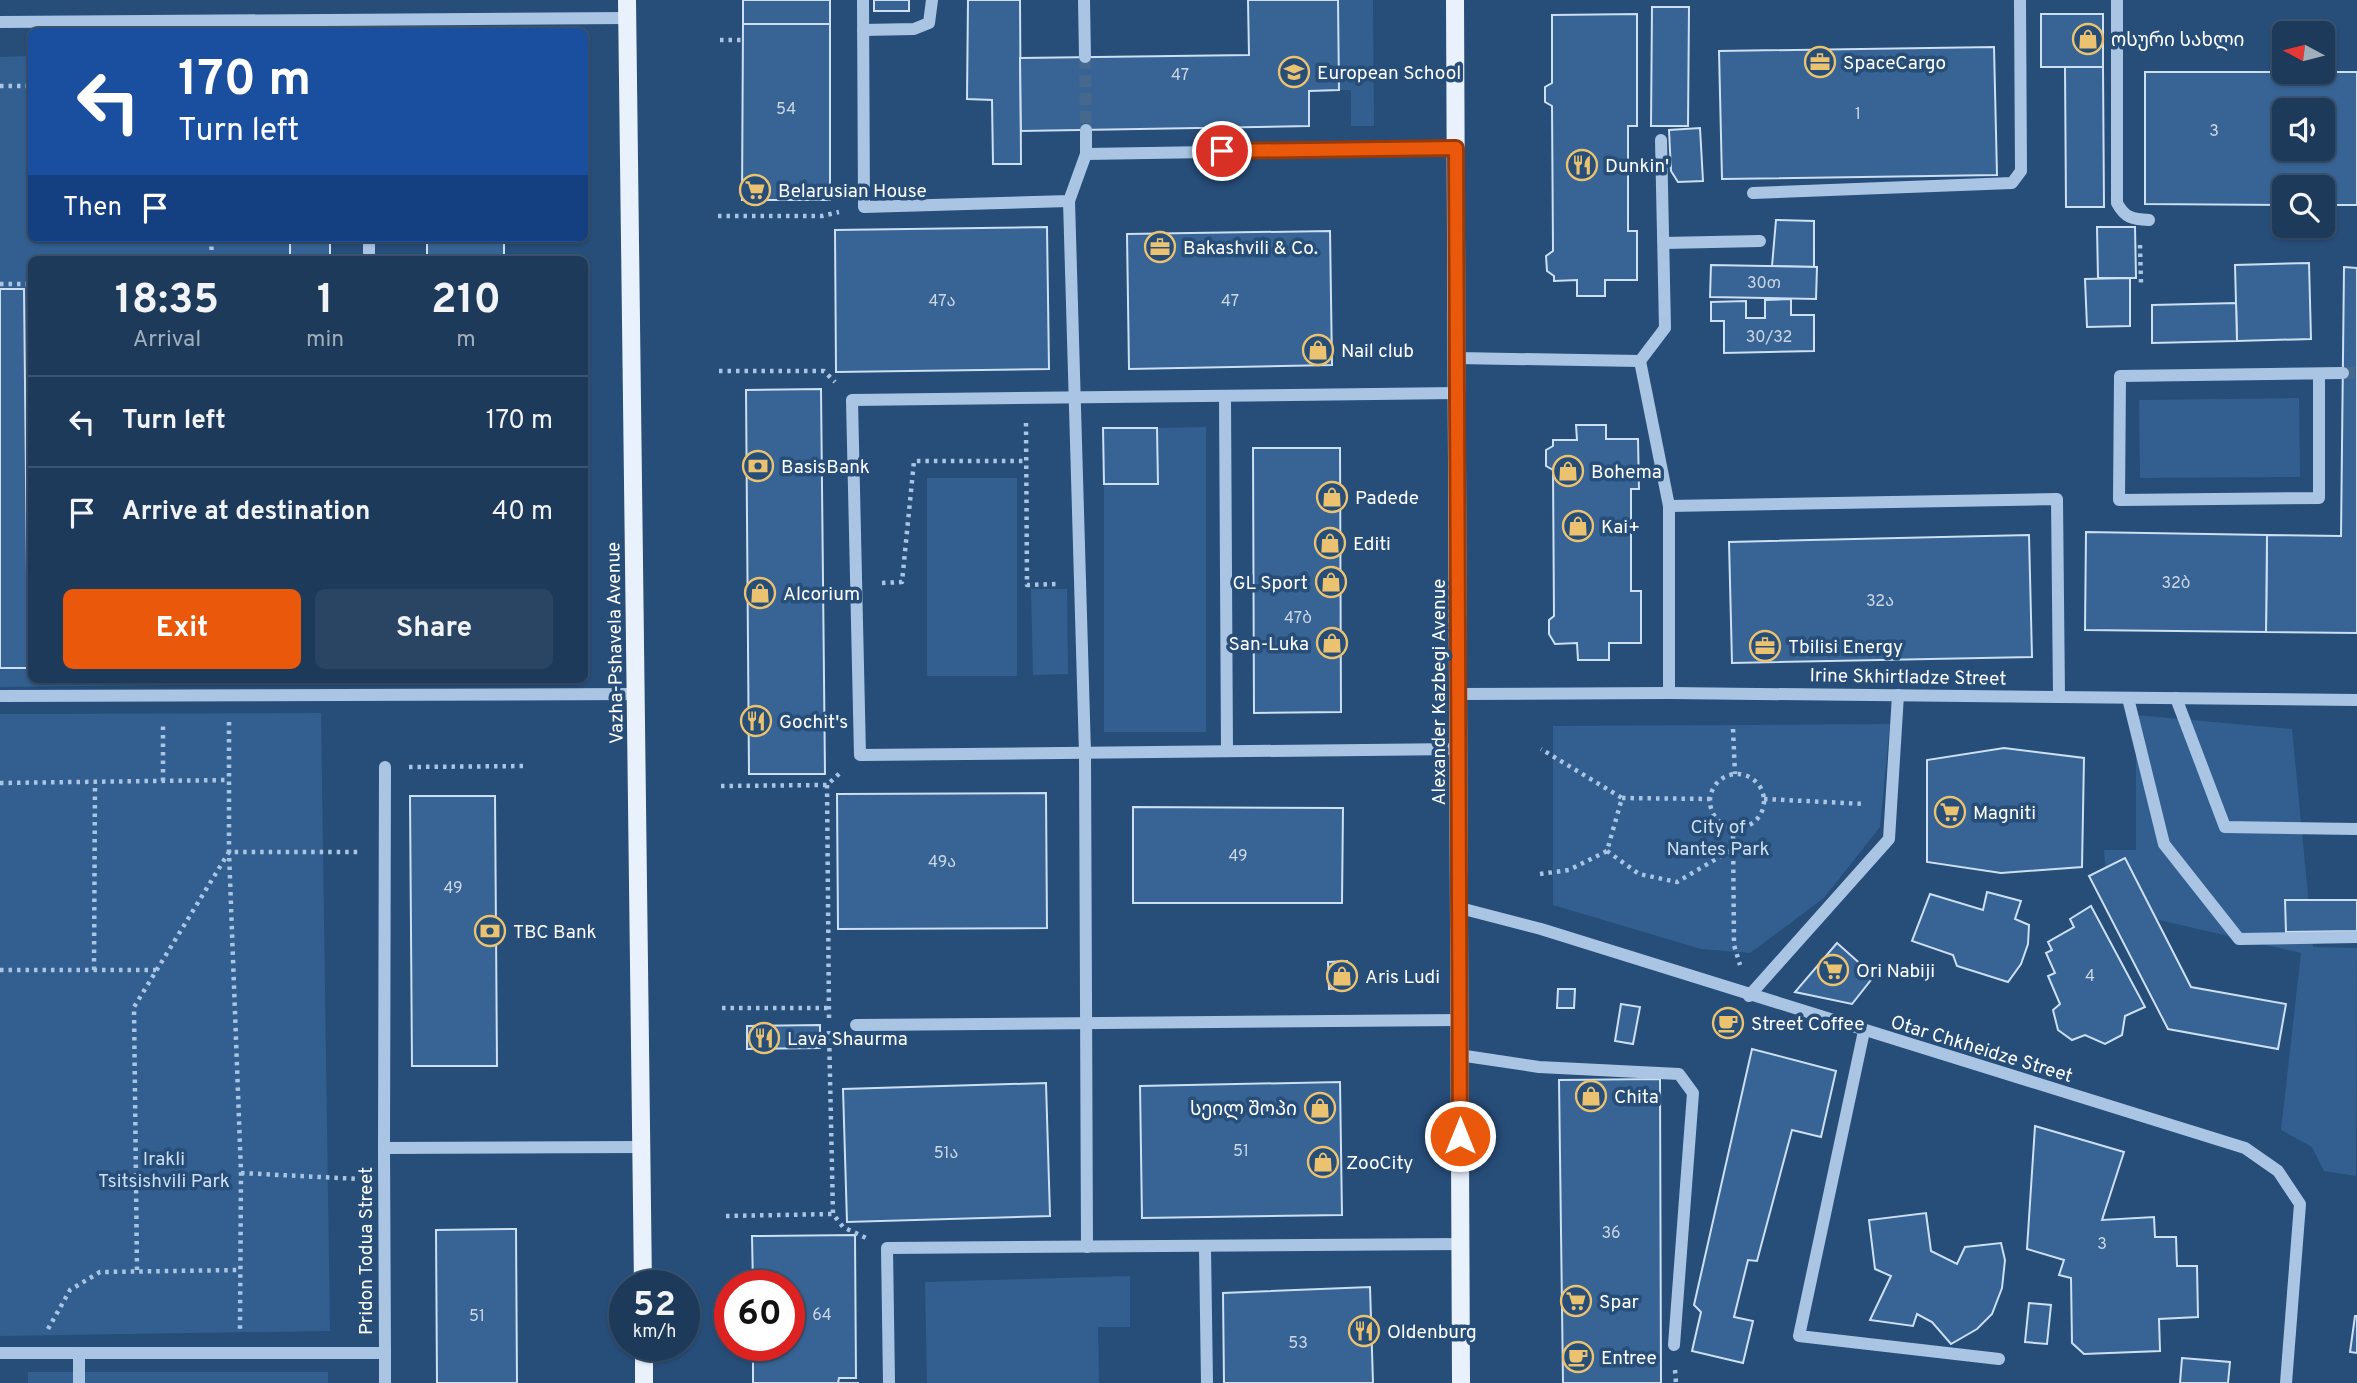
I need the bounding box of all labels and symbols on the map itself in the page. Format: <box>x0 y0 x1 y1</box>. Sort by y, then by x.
north arrow <box>2272 21 2334 84</box>
shop icon: ოსური სახლი <box>2071 22 2105 56</box>
place label: ოსური სახლი <box>2111 29 2245 53</box>
office icon: SpaceCargo <box>1803 45 1837 79</box>
place label: SpaceCargo <box>1843 52 1946 76</box>
school or university icon: European School <box>1277 55 1311 89</box>
place label: European School <box>1317 62 1461 86</box>
house number: 47 <box>1171 66 1189 86</box>
house number: 54 <box>776 100 796 120</box>
house number: 1 <box>1855 105 1861 125</box>
pin <box>1192 121 1252 181</box>
house number: 3 <box>2209 122 2219 142</box>
restaurant icon: Dunkin' <box>1565 148 1599 182</box>
place label: Dunkin' <box>1605 155 1669 179</box>
supermarket icon: Belarusian House <box>738 173 772 207</box>
place label: Belarusian House <box>778 180 927 204</box>
office icon: Bakashvili & Co. <box>1143 230 1177 264</box>
place label: Bakashvili & Co. <box>1183 237 1318 261</box>
house number: 30თ <box>1747 274 1781 294</box>
house number: 47ა <box>929 292 955 312</box>
house number: 47 <box>1221 292 1239 312</box>
house number: 30/32 <box>1746 328 1792 348</box>
shop icon: Nail club <box>1301 333 1335 367</box>
place label: Nail club <box>1341 340 1414 364</box>
bank icon: BasisBank <box>741 449 775 483</box>
shop icon: Bohema <box>1551 454 1585 488</box>
place label: BasisBank <box>781 456 870 480</box>
place label: Bohema <box>1591 461 1662 485</box>
shop icon: Padede <box>1315 480 1349 514</box>
place label: Padede <box>1355 487 1419 511</box>
shop icon: Kai+ <box>1561 509 1595 543</box>
place label: Kai+ <box>1601 516 1640 540</box>
shop icon: Editi <box>1313 526 1347 560</box>
place label: Editi <box>1353 533 1391 557</box>
street label: Vazha-Pshavela Avenue <box>602 542 630 744</box>
shop icon: GL Sport <box>1314 565 1348 599</box>
place label: GL Sport <box>1232 572 1308 596</box>
house number: 32ბ <box>2162 574 2190 594</box>
shop icon: Alcorium <box>743 576 777 610</box>
street label: Alexander Kazbegi Avenue <box>1428 578 1452 806</box>
place label: Alcorium <box>783 583 860 607</box>
house number: 32ა <box>1866 592 1894 612</box>
house number: 47ბ <box>1284 609 1312 629</box>
shop icon: San-Luka <box>1315 626 1349 660</box>
office icon: Tbilisi Energy <box>1748 629 1782 663</box>
place label: San-Luka <box>1228 633 1309 657</box>
place label: Tbilisi Energy <box>1788 636 1903 660</box>
street label: Irine Skhirtladze Street <box>1809 664 2007 692</box>
restaurant icon: Gochit's <box>739 704 773 738</box>
place label: Gochit's <box>779 711 848 735</box>
supermarket icon: Magniti <box>1933 795 1967 829</box>
place label: Magniti <box>1973 802 2036 826</box>
park label: City of Nantes Park <box>1666 816 1770 862</box>
house number: 49 <box>1228 847 1248 867</box>
house number: 49ა <box>928 853 956 873</box>
house number: 49 <box>443 879 463 899</box>
bank icon: TBC Bank <box>473 914 507 948</box>
place label: TBC Bank <box>513 921 597 945</box>
supermarket icon: Ori Nabiji <box>1816 953 1850 987</box>
shop icon: Aris Ludi <box>1325 959 1359 993</box>
place label: Ori Nabiji <box>1856 960 1935 984</box>
place label: Aris Ludi <box>1365 966 1440 990</box>
house number: 4 <box>2085 967 2095 987</box>
cafe icon: Street Coffee <box>1711 1006 1745 1040</box>
street label: Otar Chkheidze Street <box>1887 1011 2075 1089</box>
place label: Street Coffee <box>1751 1013 1864 1037</box>
restaurant icon: Lava Shaurma <box>747 1021 781 1055</box>
place label: Lava Shaurma <box>787 1028 908 1052</box>
shop icon: Chita <box>1574 1079 1608 1113</box>
place label: Chita <box>1614 1086 1659 1110</box>
shop icon: სეილ შოპი <box>1303 1091 1337 1125</box>
place label: სეილ შოპი <box>1190 1098 1297 1122</box>
position arrow <box>1423 1099 1497 1173</box>
house number: 51 <box>1233 1142 1249 1162</box>
house number: 51ა <box>934 1144 958 1164</box>
shop icon: ZooCity <box>1306 1145 1340 1179</box>
park label: Irakli Tsitsishvili Park <box>98 1148 230 1194</box>
place label: ZooCity <box>1346 1152 1413 1176</box>
street label: Pridon Todua Street <box>355 1167 379 1335</box>
house number: 36 <box>1601 1224 1621 1244</box>
house number: 3 <box>2097 1235 2107 1255</box>
speed limit sign: 60 <box>714 1270 805 1361</box>
supermarket icon: Spar <box>1559 1284 1593 1318</box>
place label: Spar <box>1599 1291 1640 1315</box>
house number: 64 <box>812 1306 832 1326</box>
house number: 51 <box>469 1307 485 1327</box>
restaurant icon: Oldenburg <box>1347 1314 1381 1348</box>
place label: Oldenburg <box>1387 1321 1477 1345</box>
house number: 53 <box>1288 1334 1308 1354</box>
cafe icon: Entree <box>1561 1340 1595 1374</box>
place label: Entree <box>1601 1347 1657 1371</box>

